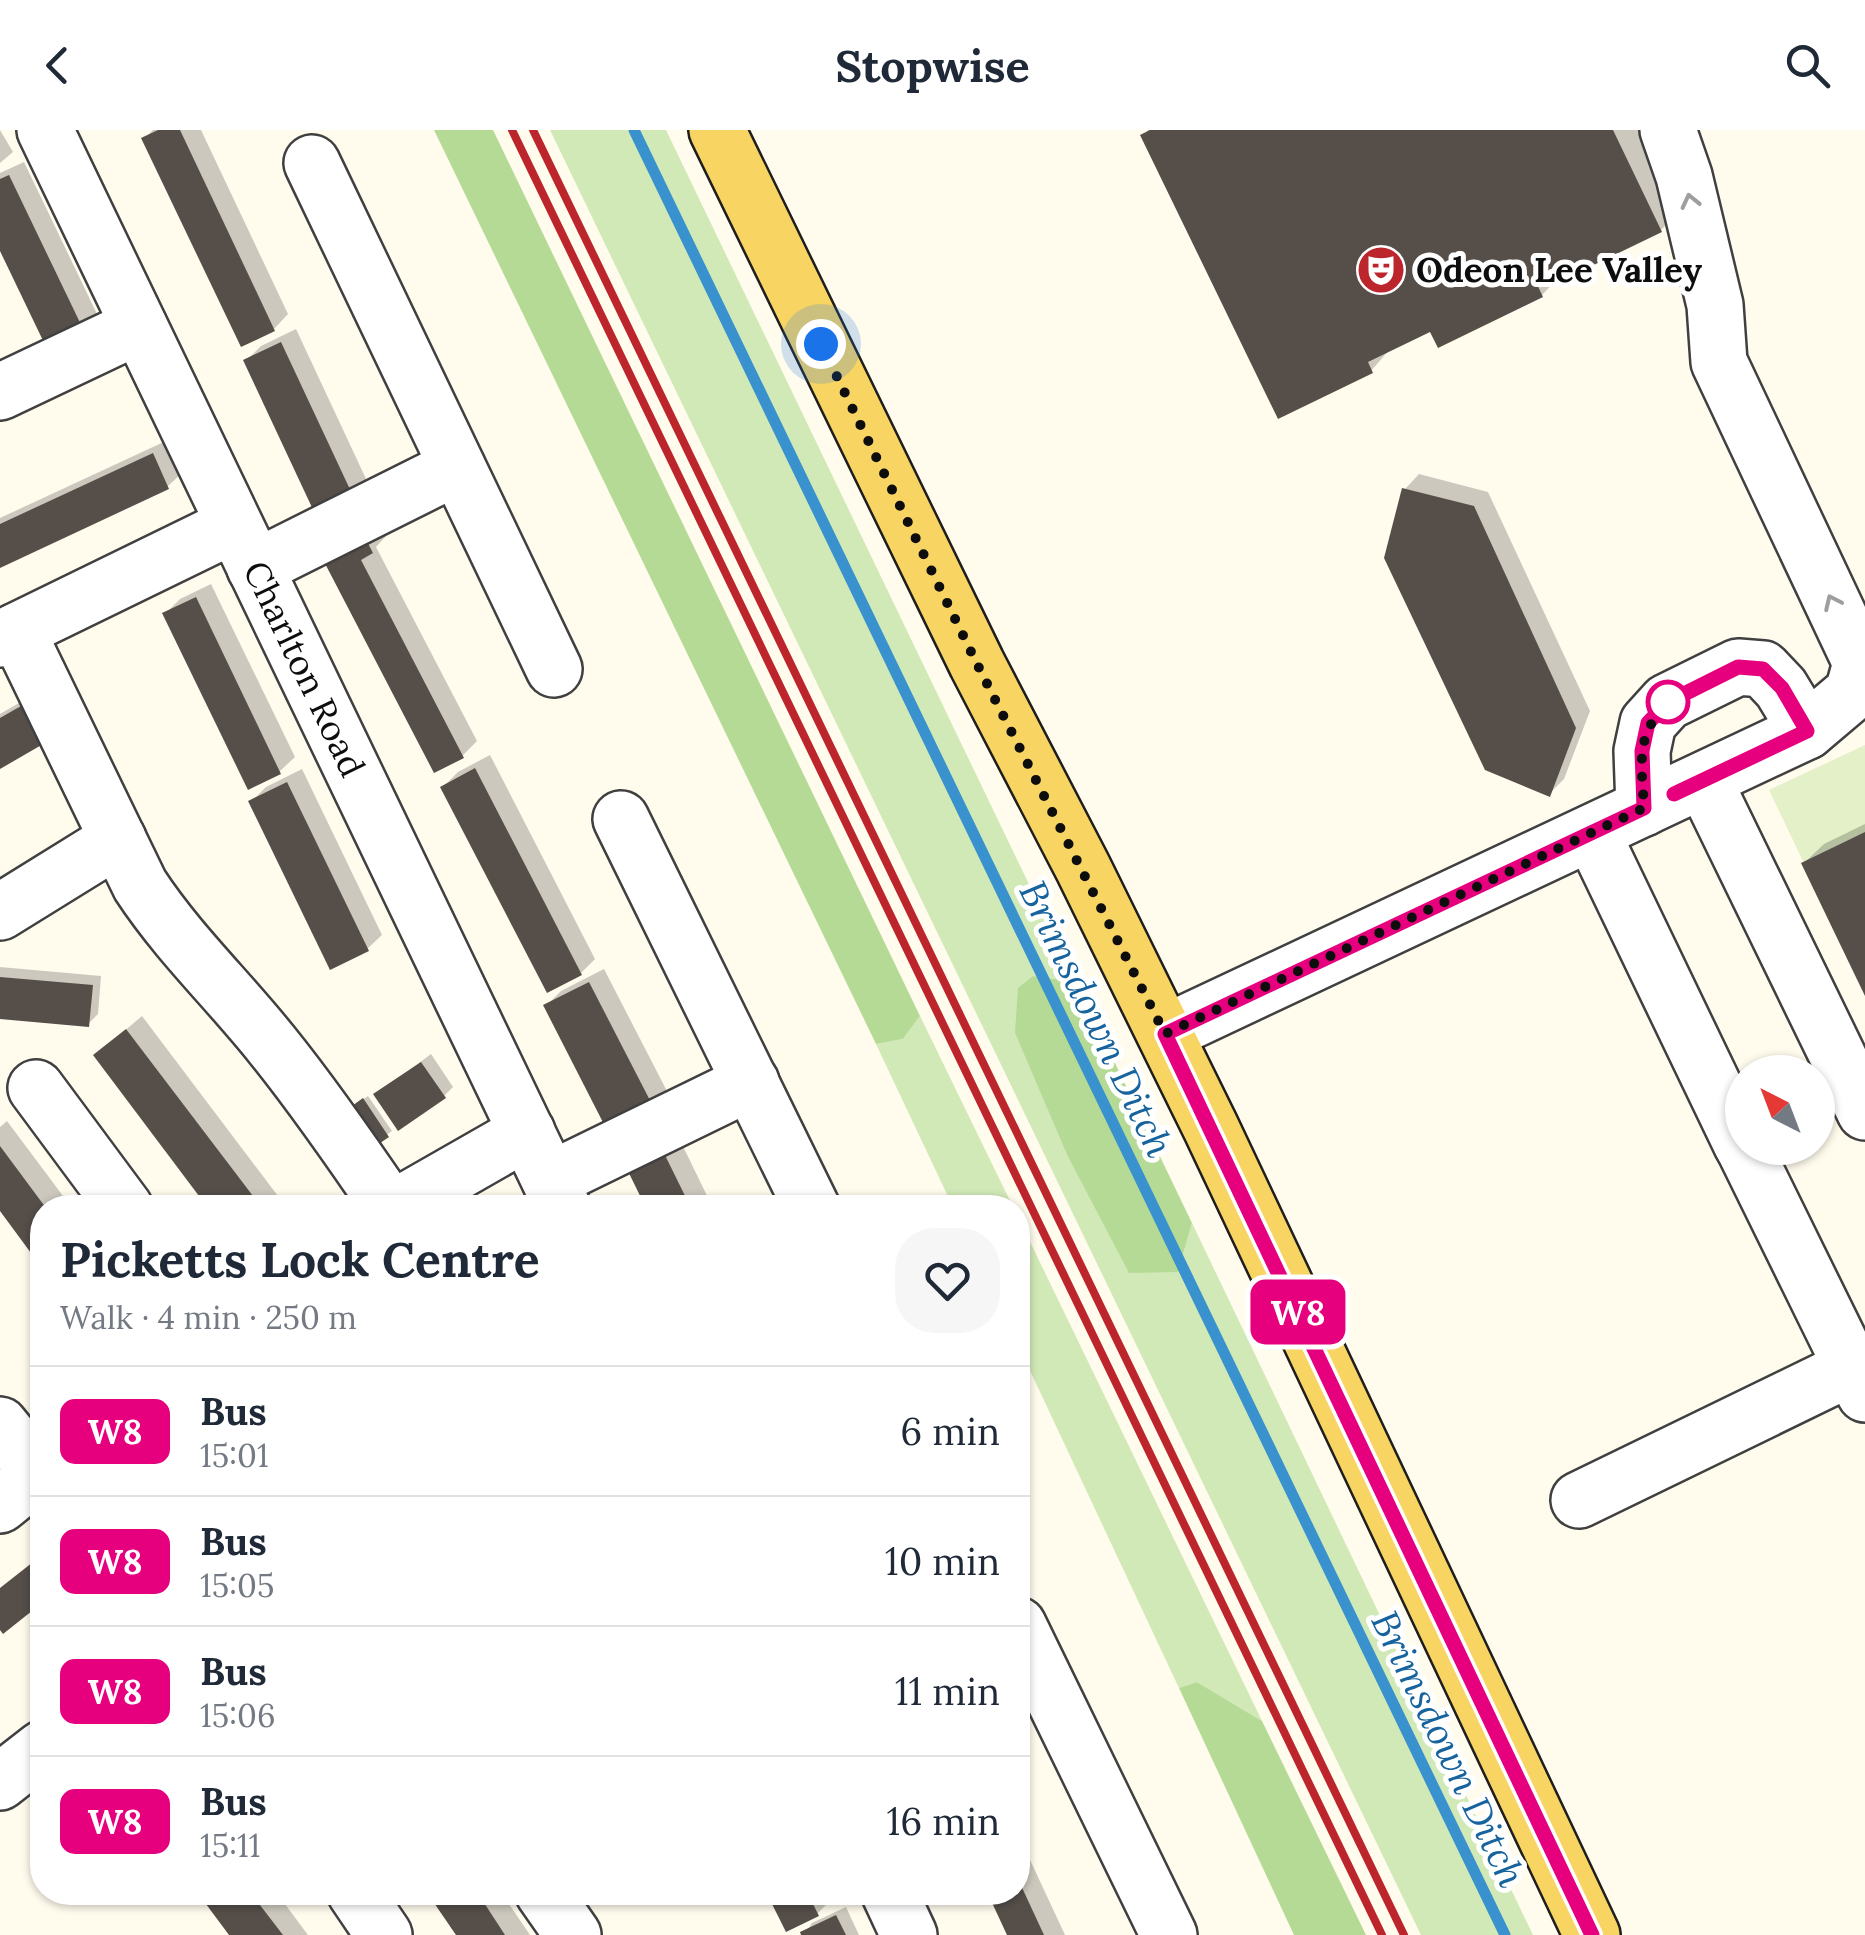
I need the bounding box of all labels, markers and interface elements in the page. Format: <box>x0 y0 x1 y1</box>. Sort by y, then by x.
text: Stopwise <box>835 37 1030 94</box>
icon: back <box>30 38 85 93</box>
icon: search <box>1780 38 1835 93</box>
one-way arrow <box>1681 193 1702 210</box>
theatre icon: Odeon Lee Valley <box>1355 244 1407 296</box>
place label: Odeon Lee Valley <box>1416 247 1703 292</box>
your location <box>796 319 846 369</box>
street label: Charlton Road <box>234 554 375 784</box>
one-way arrow <box>1825 594 1845 612</box>
unlabelled marker <box>1647 681 1689 723</box>
water label: Brimsdown Ditch <box>1009 873 1185 1165</box>
north arrow <box>1725 1055 1835 1165</box>
map controls <box>1725 1055 1835 1165</box>
button: heart <box>895 1228 1000 1333</box>
text: Picketts Lock Centre <box>60 1229 540 1290</box>
line badge: W8 <box>1253 1280 1343 1344</box>
text: W8 <box>1270 1290 1326 1335</box>
text: Walk · 4 min · 250 m <box>60 1297 357 1338</box>
text: Bus <box>200 1387 267 1435</box>
text: 6 min <box>900 1407 1000 1455</box>
text: W8 <box>87 1409 143 1454</box>
text: 15:01 <box>200 1435 269 1476</box>
text: Bus <box>200 1517 267 1565</box>
text: 10 min <box>885 1537 1000 1585</box>
text: W8 <box>87 1539 143 1584</box>
text: 15:05 <box>200 1565 274 1606</box>
water label: Brimsdown Ditch <box>1361 1603 1537 1895</box>
text: Bus <box>200 1647 267 1695</box>
text: 11 min <box>895 1667 1000 1715</box>
text: W8 <box>87 1669 143 1714</box>
text: 15:06 <box>200 1695 275 1736</box>
text: Bus <box>200 1777 267 1825</box>
text: 16 min <box>886 1797 1000 1845</box>
text: W8 <box>87 1799 143 1844</box>
text: 15:11 <box>200 1825 260 1866</box>

